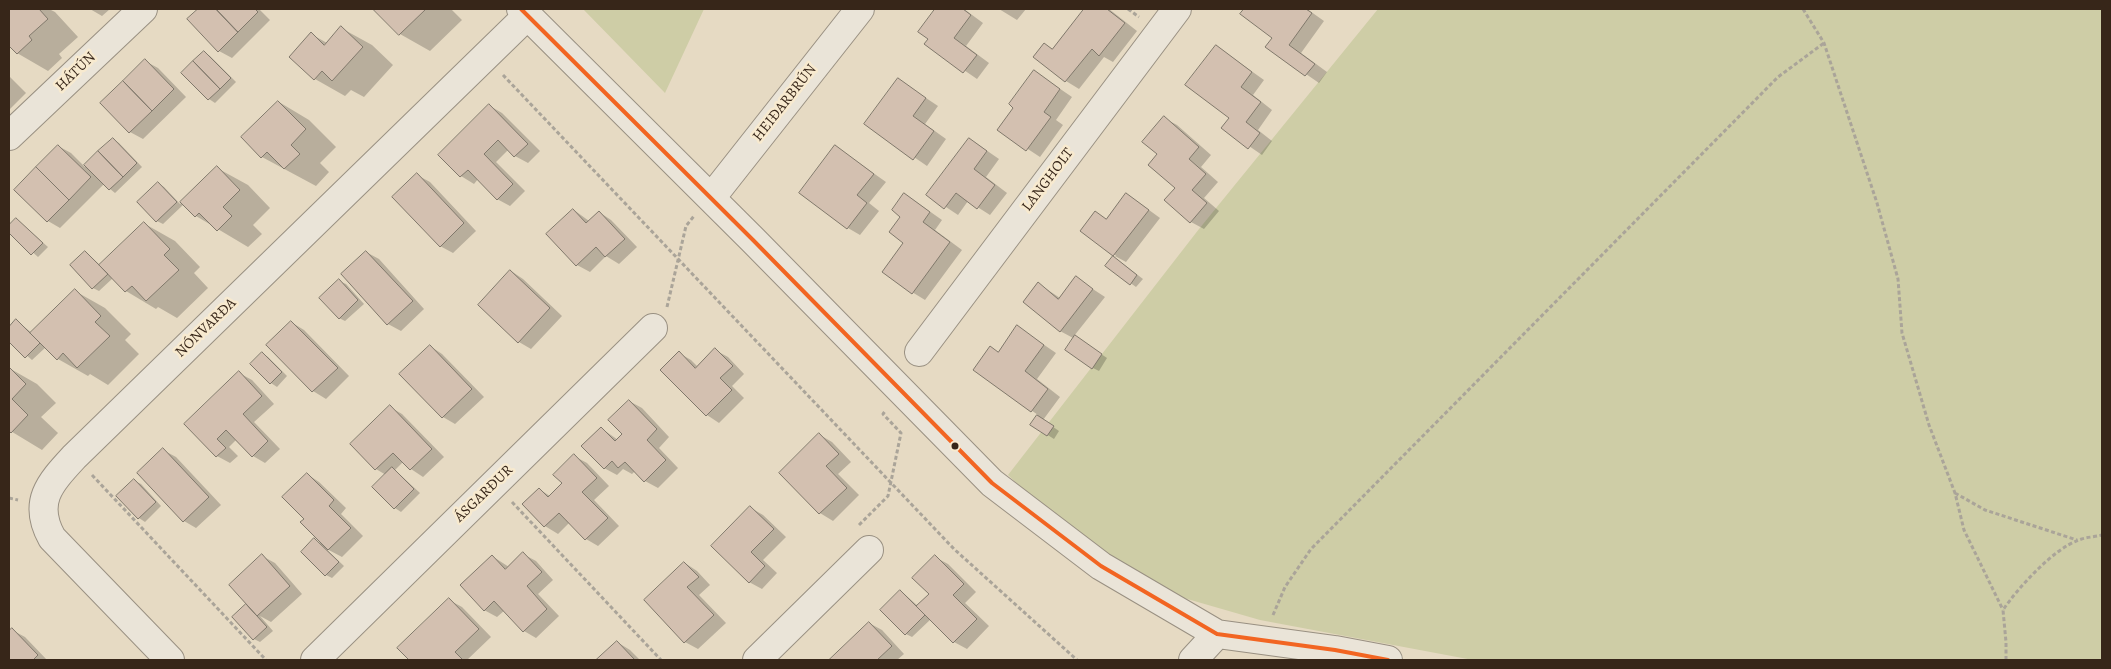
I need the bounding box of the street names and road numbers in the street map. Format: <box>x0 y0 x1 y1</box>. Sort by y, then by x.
street label: HÁTÚN <box>52 49 100 95</box>
street label: HEIÐARBRÚN <box>749 61 821 145</box>
street label: LANGHOLT <box>1018 145 1078 215</box>
street label: NÓNVARÐA <box>172 295 240 361</box>
street label: ÁSGARÐUR <box>451 462 517 526</box>

